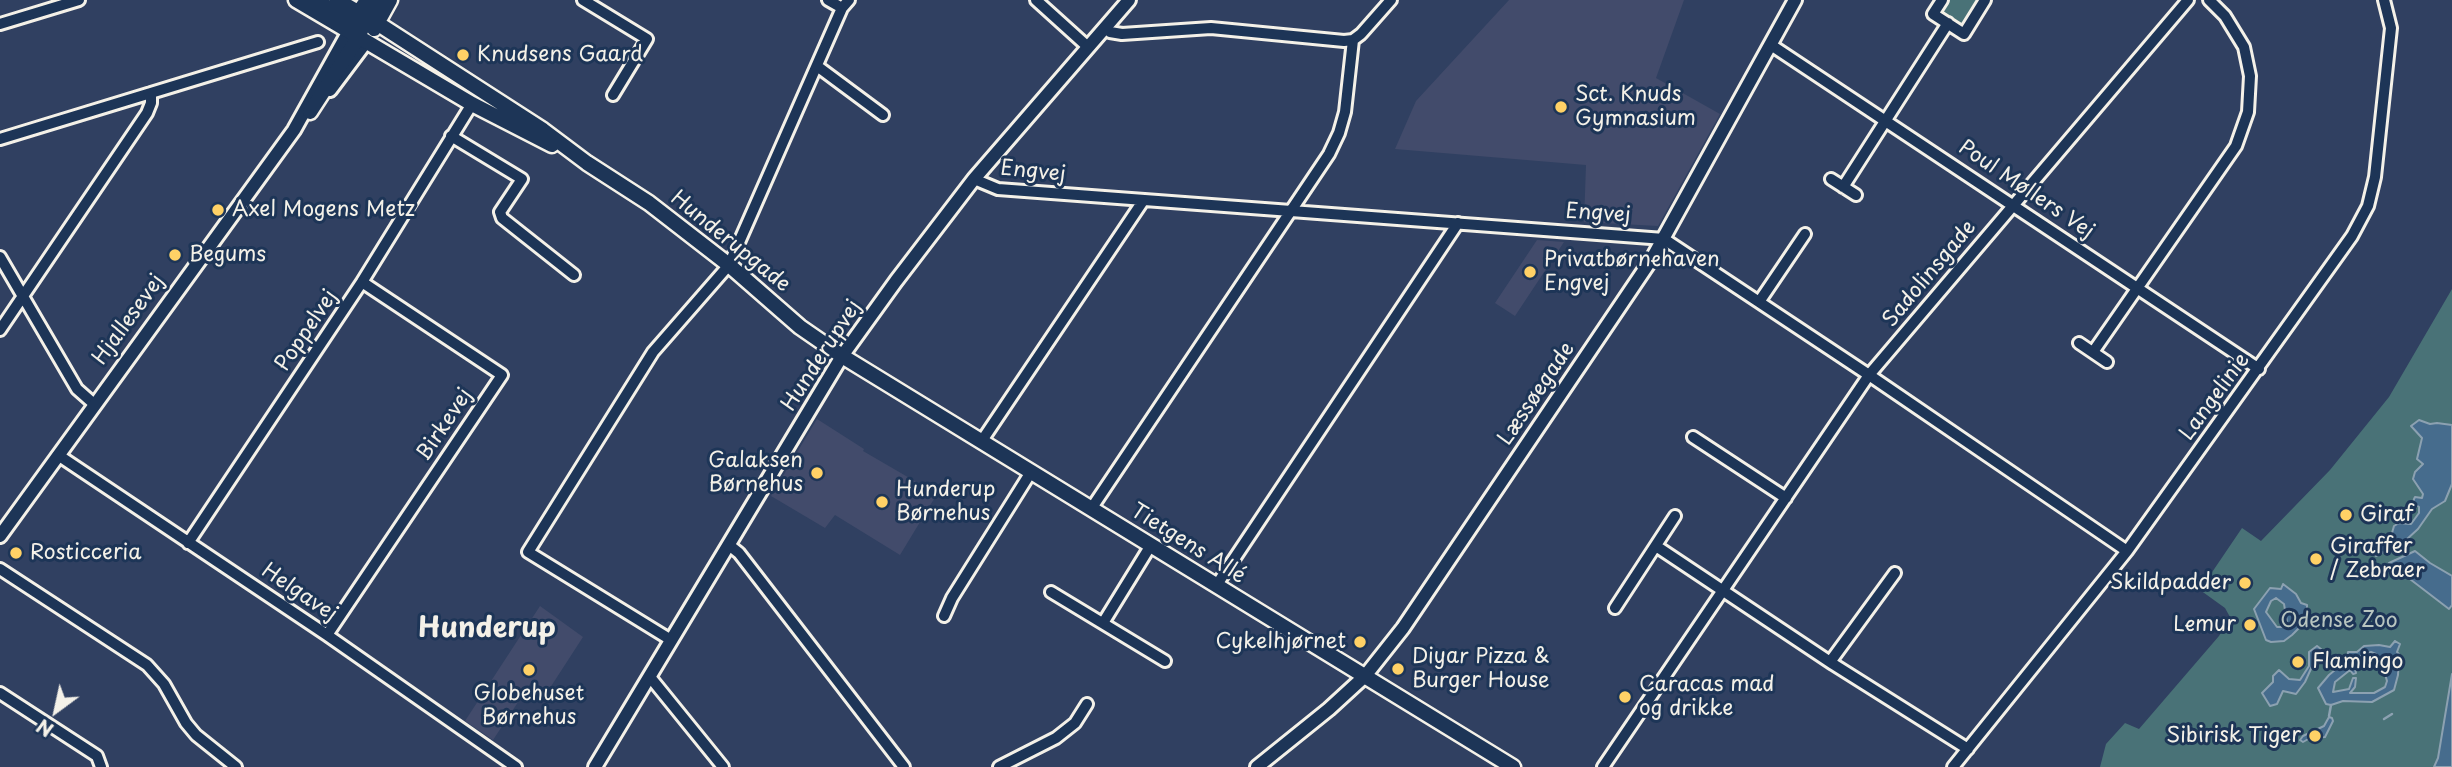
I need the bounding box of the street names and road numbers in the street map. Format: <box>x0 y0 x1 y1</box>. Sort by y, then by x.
street label: Poul Møllers Vej <box>1953 135 2099 245</box>
street label: Engvej <box>999 156 1067 188</box>
street label: Hunderupgade <box>665 186 795 298</box>
street label: Engvej <box>1564 199 1632 229</box>
street label: Sadolinsgade <box>1878 216 1982 332</box>
street label: Hjallesevej <box>88 270 170 370</box>
street label: Poppelvej <box>271 286 343 376</box>
street label: Hunderupvej <box>777 296 867 416</box>
street label: Læssøegade <box>1493 338 1581 450</box>
street label: Langelinie <box>2175 348 2255 446</box>
street label: Birkevej <box>412 384 478 466</box>
street label: Tietgens Allé <box>1126 499 1250 589</box>
street label: Helgavej <box>256 559 342 627</box>

